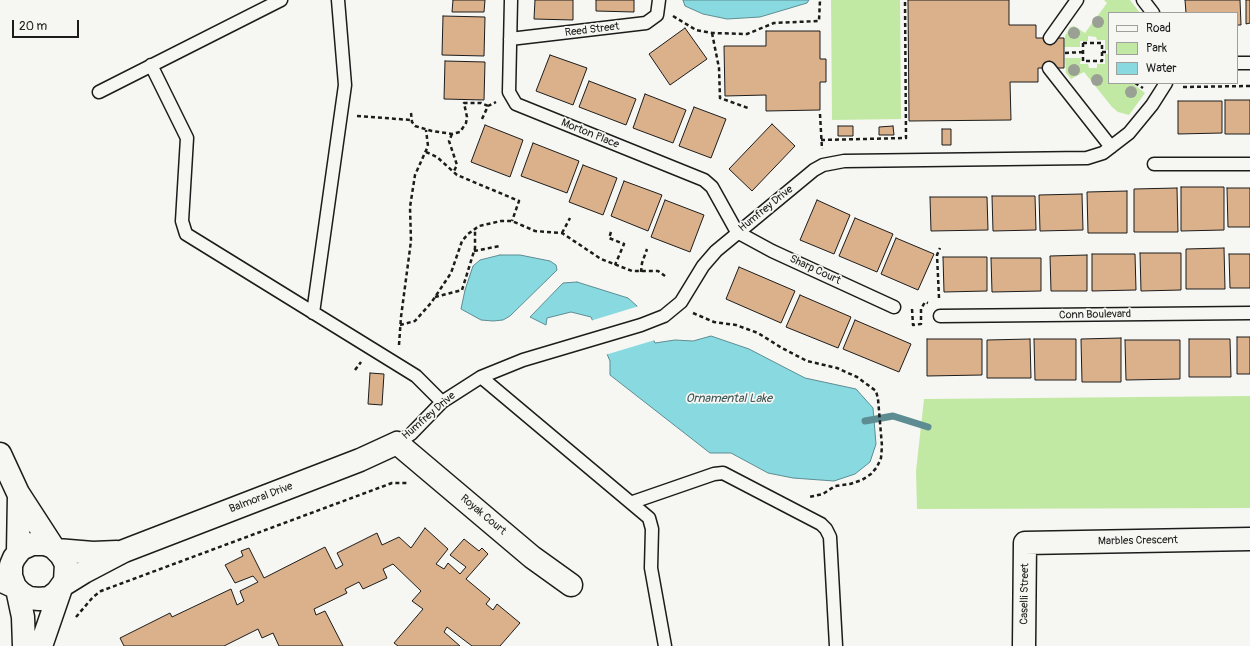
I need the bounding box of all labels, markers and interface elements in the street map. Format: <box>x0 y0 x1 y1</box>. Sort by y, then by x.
scale bar <box>14 12 81 38</box>
legend <box>1108 12 1238 84</box>
text: 20 m <box>19 19 47 34</box>
street label: Reed Street <box>564 20 620 40</box>
text: Road <box>1146 21 1171 36</box>
text: Park <box>1146 41 1167 56</box>
text: Water <box>1146 61 1177 76</box>
street label: Morton Place <box>559 116 621 152</box>
street label: Humfrey Drive <box>736 183 796 235</box>
street label: Sharp Court <box>787 252 843 288</box>
street label: Conn Boulevard <box>1059 308 1131 322</box>
street label: Humfrey Drive <box>400 389 458 443</box>
water label: Ornamental Lake <box>686 392 772 406</box>
street label: Balmoral Drive <box>227 480 295 516</box>
street label: Royak Court <box>457 492 509 538</box>
street label: Marbles Crescent <box>1098 534 1178 548</box>
street label: Caselli Street <box>1018 563 1032 625</box>

